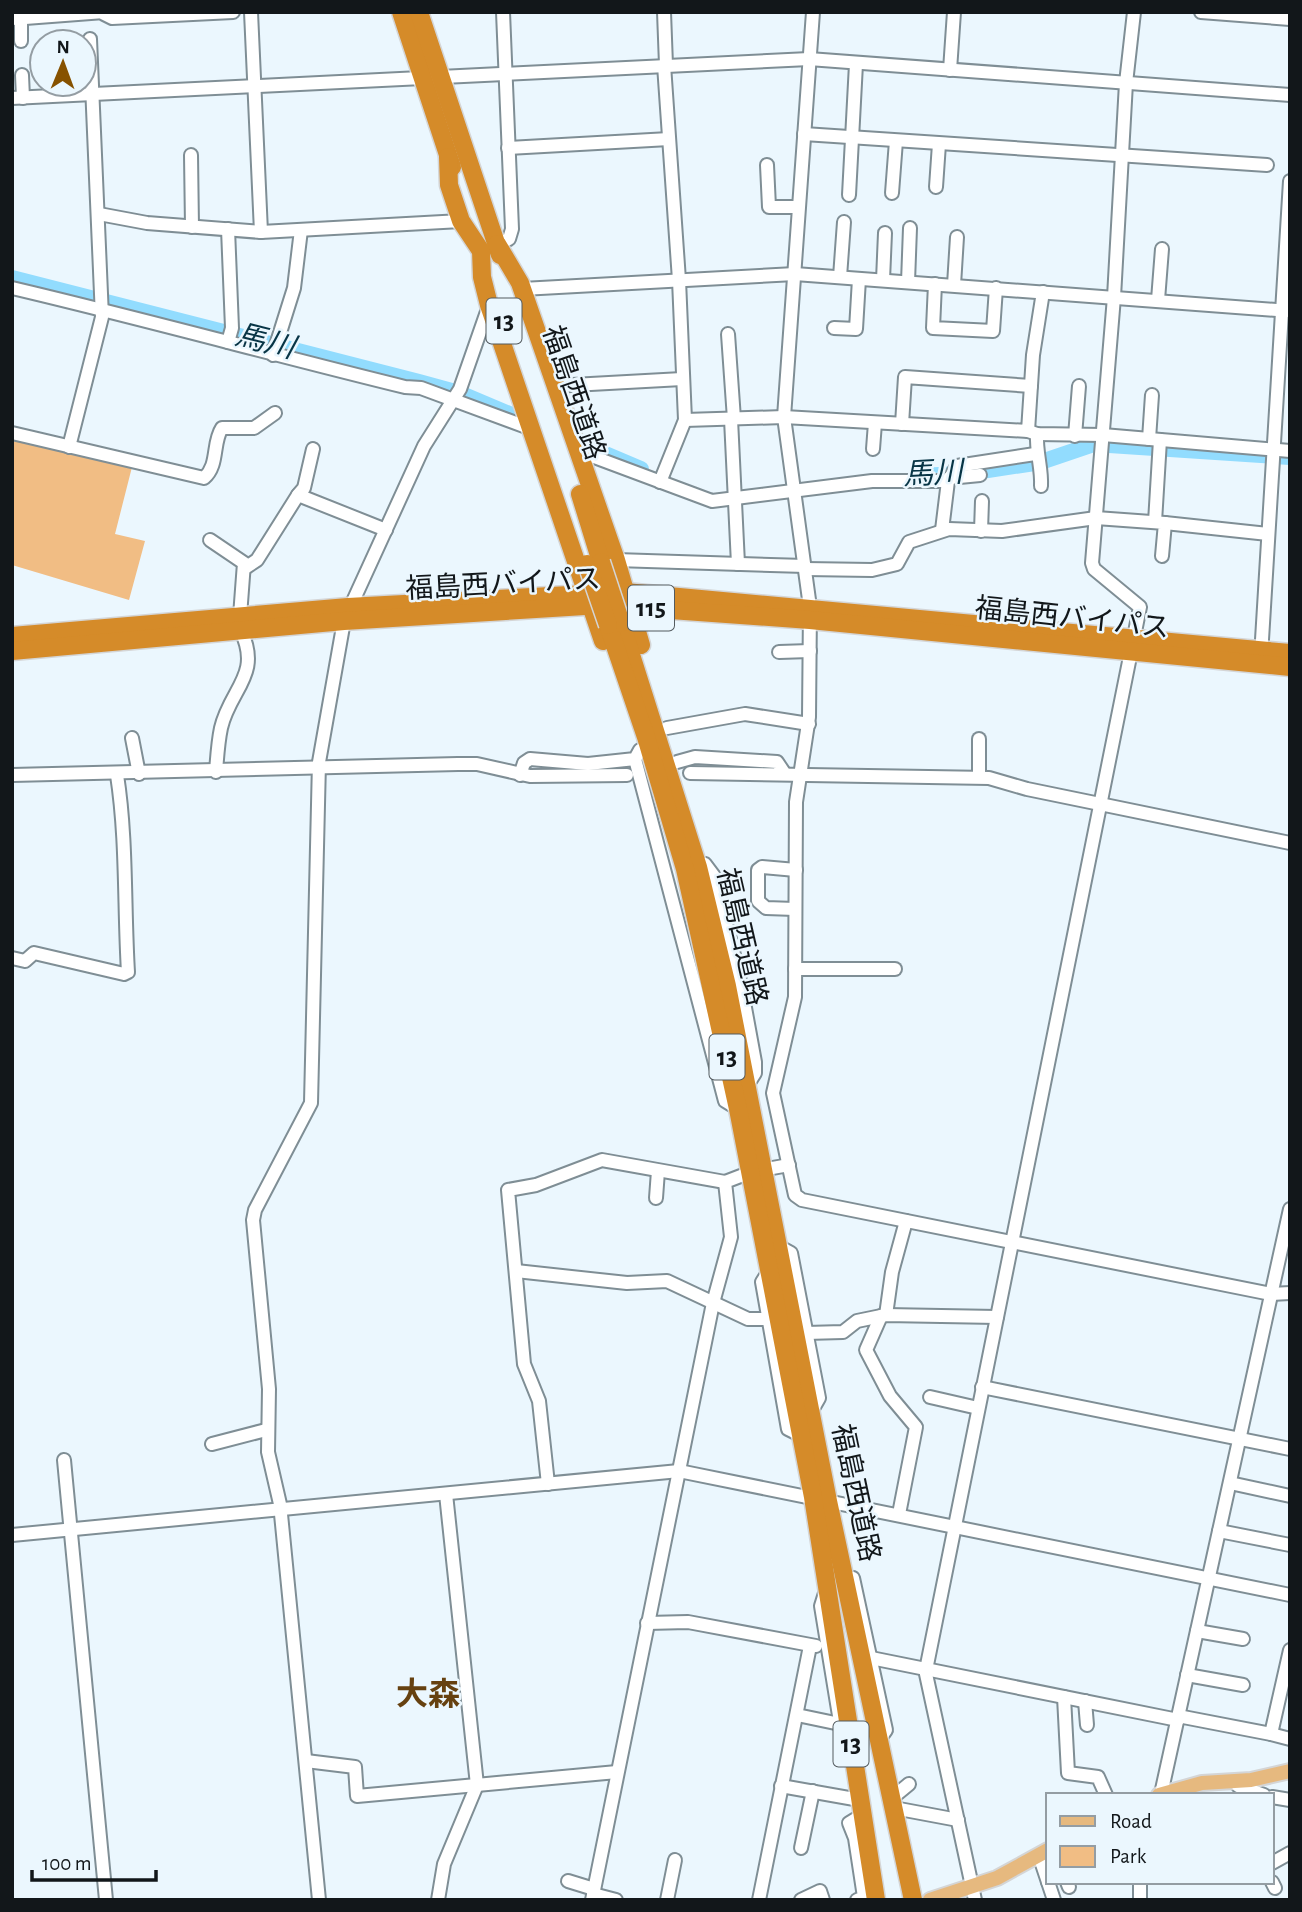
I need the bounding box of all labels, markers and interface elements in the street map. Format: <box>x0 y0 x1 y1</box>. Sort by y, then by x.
north arrow <box>28 28 98 98</box>
text: N <box>56 38 70 57</box>
road number: 13 <box>486 298 522 344</box>
water label: 馬川 <box>232 320 301 365</box>
street label: 福島西道路 <box>537 322 611 464</box>
water label: 馬川 <box>902 457 967 491</box>
street label: 福島西バイパス <box>405 564 601 604</box>
road number: 115 <box>628 586 674 630</box>
street label: 福島西バイパス <box>973 593 1171 643</box>
street label: 福島西道路 <box>712 865 772 1008</box>
road number: 13 <box>710 1034 744 1080</box>
street label: 福島西道路 <box>827 1421 885 1564</box>
district label: 大森 <box>396 1677 460 1711</box>
road number: 13 <box>834 1722 868 1766</box>
legend <box>1046 1793 1274 1884</box>
text: Road <box>1110 1811 1152 1832</box>
scale bar <box>32 1839 156 1883</box>
text: Park <box>1110 1846 1147 1867</box>
text: 100 m <box>42 1853 92 1874</box>

